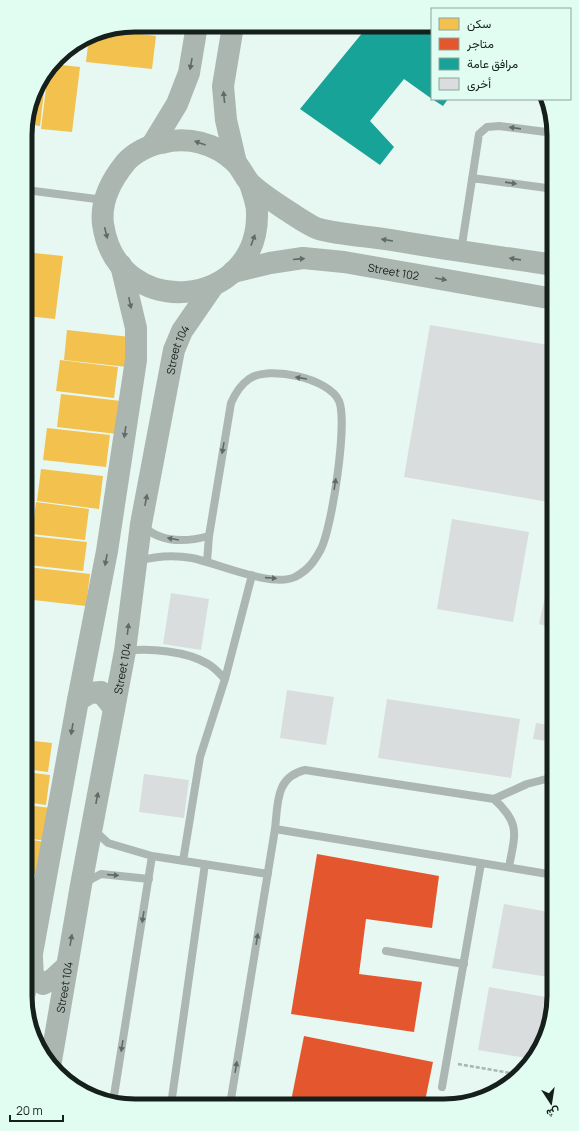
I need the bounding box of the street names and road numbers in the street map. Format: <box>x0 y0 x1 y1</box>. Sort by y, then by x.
street label: Street 102 <box>367 259 420 283</box>
street label: Street 104 <box>162 321 192 376</box>
street label: Street 104 <box>110 642 133 695</box>
street label: Street 104 <box>52 960 75 1014</box>

